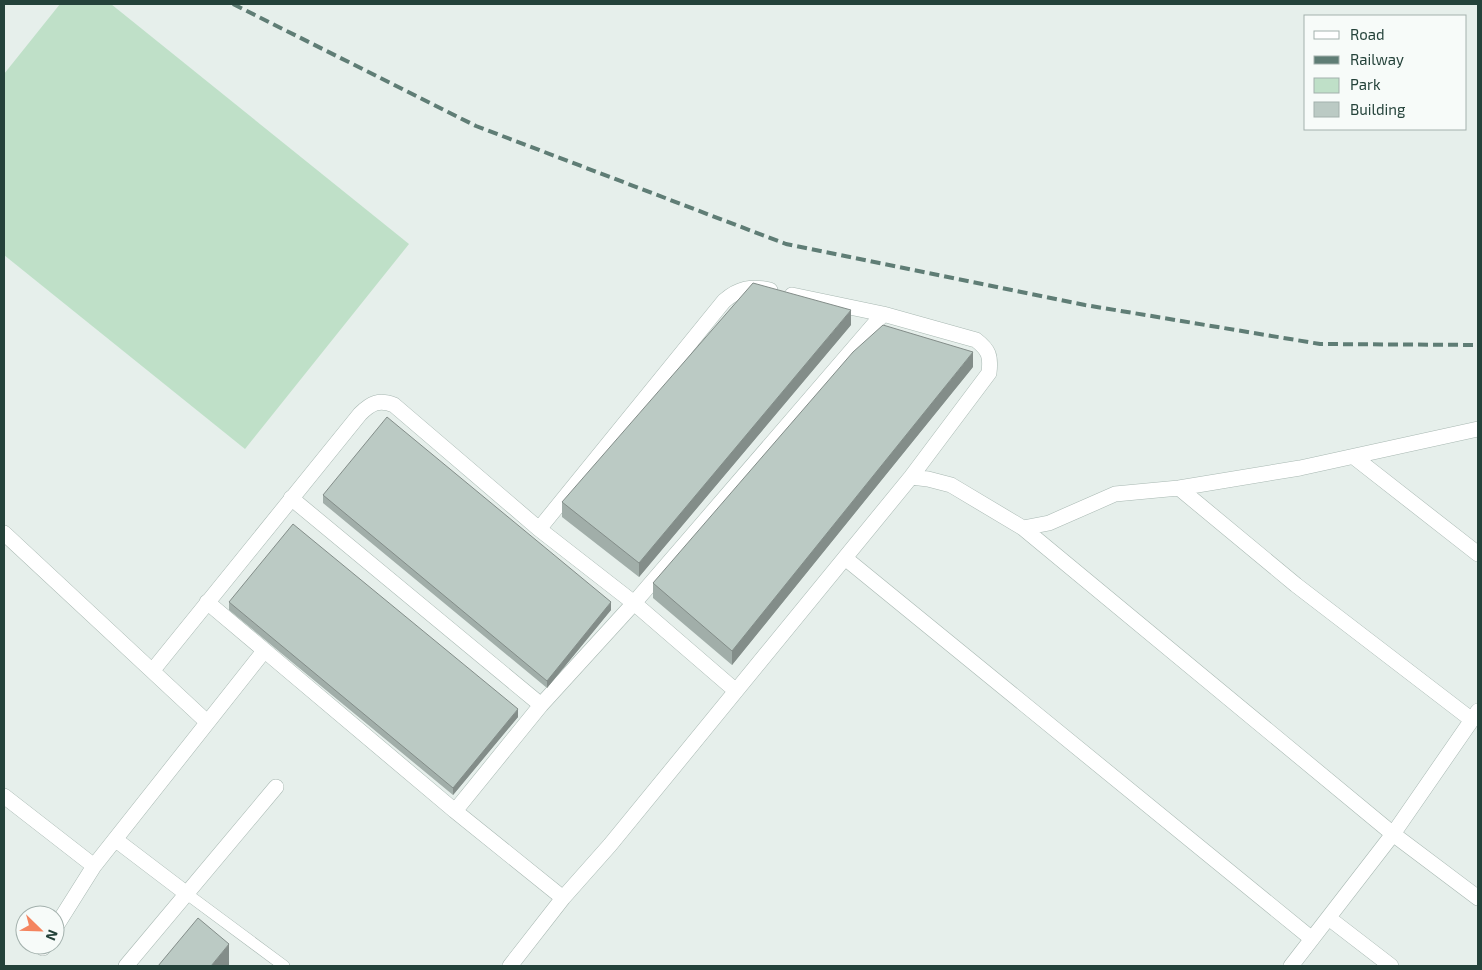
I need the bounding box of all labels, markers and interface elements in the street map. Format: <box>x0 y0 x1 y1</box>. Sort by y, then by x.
legend <box>1304 15 1467 130</box>
text: Road <box>1350 25 1385 43</box>
text: Railway <box>1350 50 1404 68</box>
text: Park <box>1350 75 1381 93</box>
text: Building <box>1350 100 1406 118</box>
north arrow <box>15 905 65 955</box>
text: N <box>43 927 62 943</box>

